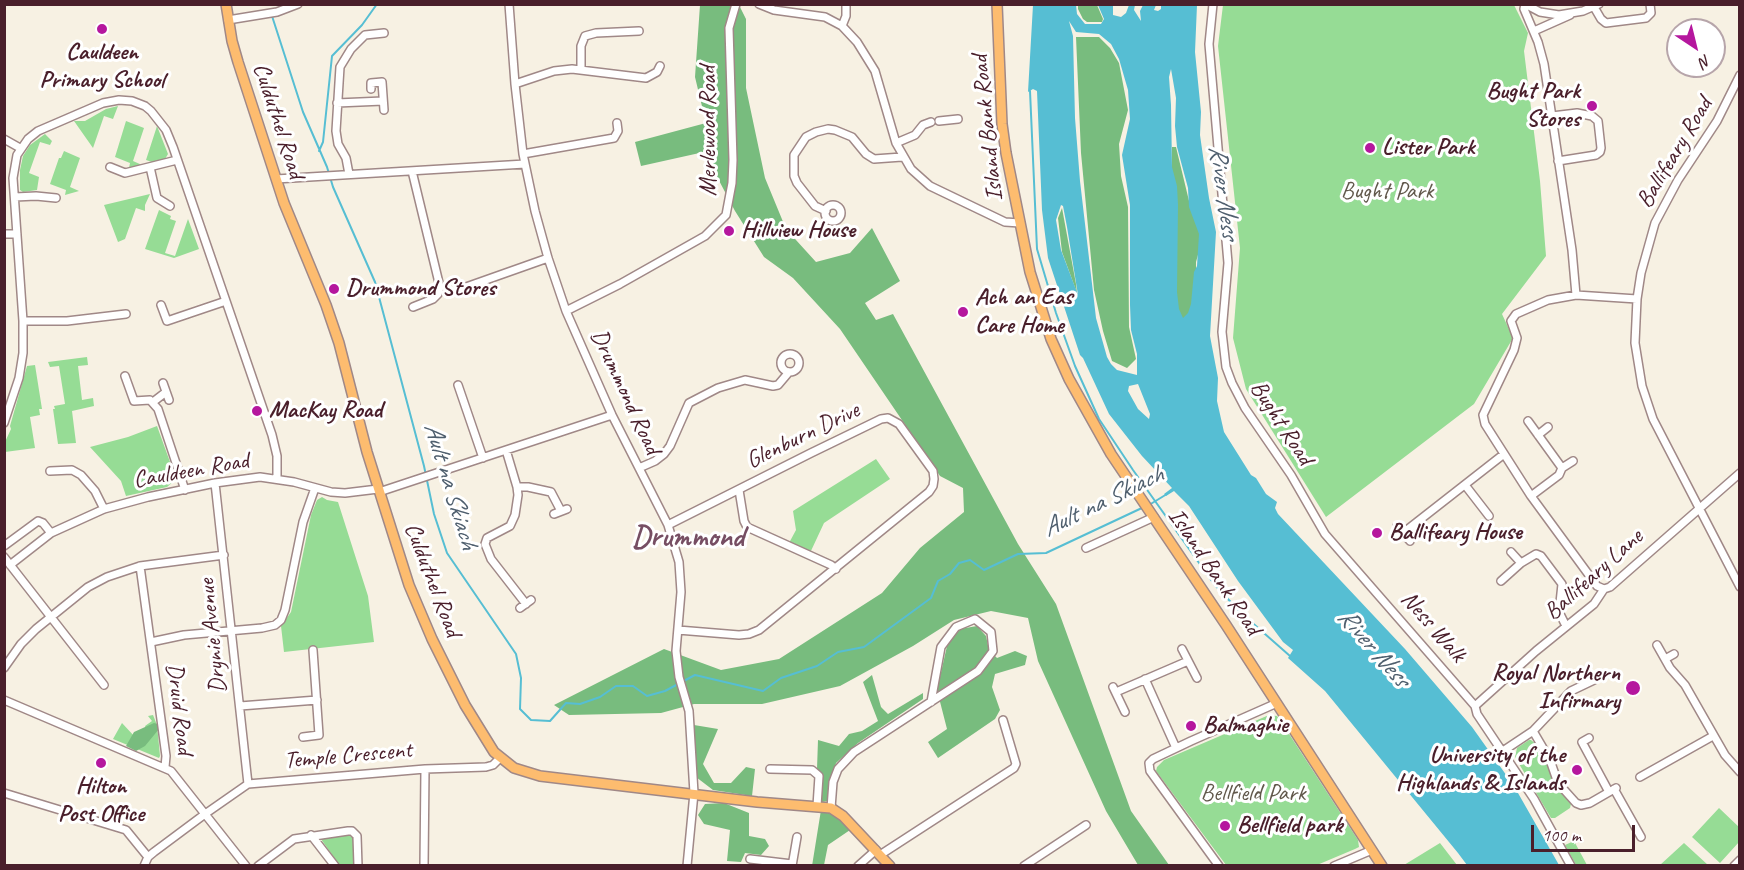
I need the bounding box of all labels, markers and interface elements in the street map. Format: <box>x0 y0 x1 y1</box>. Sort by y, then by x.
north arrow <box>1666 18 1726 78</box>
marker: Cauldeen Primary School <box>95 22 109 36</box>
place label: Cauldeen Primary School <box>40 39 164 95</box>
text: N <box>1695 50 1715 72</box>
street label: Island Bank Road <box>966 54 1010 202</box>
street label: Culduthel Road <box>246 60 310 182</box>
street label: Merlewood Road <box>695 66 723 196</box>
place label: Bught Park Stores <box>1486 78 1580 134</box>
street label: Ballifeary Road <box>1631 93 1719 213</box>
marker: Bught Park Stores <box>1585 99 1599 113</box>
place label: Lister Park <box>1382 134 1475 162</box>
marker: Lister Park <box>1363 141 1377 155</box>
water label: River Ness <box>1201 143 1245 241</box>
park label: Bught Park <box>1341 178 1433 206</box>
place label: Hillview House <box>741 217 855 245</box>
marker: Hillview House <box>722 224 736 238</box>
place label: Drummond Stores <box>346 275 495 303</box>
marker: Drummond Stores <box>327 282 341 296</box>
place label: Ach an Eas Care Home <box>975 284 1072 340</box>
marker: Ach an Eas Care Home <box>956 305 970 319</box>
street label: Drummond Road <box>584 325 666 459</box>
street label: Bught Road <box>1243 375 1319 471</box>
street label: Glenburn Drive <box>742 396 864 476</box>
place label: MacKay Road <box>269 397 382 425</box>
marker: MacKay Road <box>250 404 264 418</box>
water label: Ault na Skiach <box>416 419 484 553</box>
street label: Cauldeen Road <box>131 447 251 495</box>
water label: Ault na Skiach <box>1038 459 1168 545</box>
street label: Island Bank Road <box>1161 503 1267 641</box>
street label: Culduthel Road <box>397 519 467 641</box>
place label: Ballifeary House <box>1389 519 1522 547</box>
district label: Drummond <box>632 520 744 556</box>
street label: Ballifeary Lane <box>1539 523 1649 627</box>
marker: Ballifeary House <box>1370 526 1384 540</box>
street label: Drynie Avenue <box>193 577 233 695</box>
street label: Ness Walk <box>1394 585 1472 669</box>
water label: River Ness <box>1330 602 1416 694</box>
place label: Royal Northern Infirmary <box>1492 660 1620 716</box>
street label: Druid Road <box>159 662 199 756</box>
marker: Royal Northern Infirmary <box>1624 679 1642 697</box>
place label: Balmaghie <box>1203 712 1288 740</box>
marker: Balmaghie <box>1184 719 1198 733</box>
street label: Temple Crescent <box>283 736 413 776</box>
place label: University of the Highlands & Islands <box>1396 742 1565 798</box>
marker: Hilton Post Office <box>94 756 108 770</box>
marker: University of the Highlands & Islands <box>1570 763 1584 777</box>
place label: Hilton Post Office <box>58 773 144 829</box>
park label: Bellfield Park <box>1201 780 1305 808</box>
place label: Bellfield park <box>1237 812 1343 840</box>
scale bar <box>1534 813 1638 851</box>
marker: Bellfield park <box>1218 819 1232 833</box>
text: 100 m <box>1542 824 1581 846</box>

